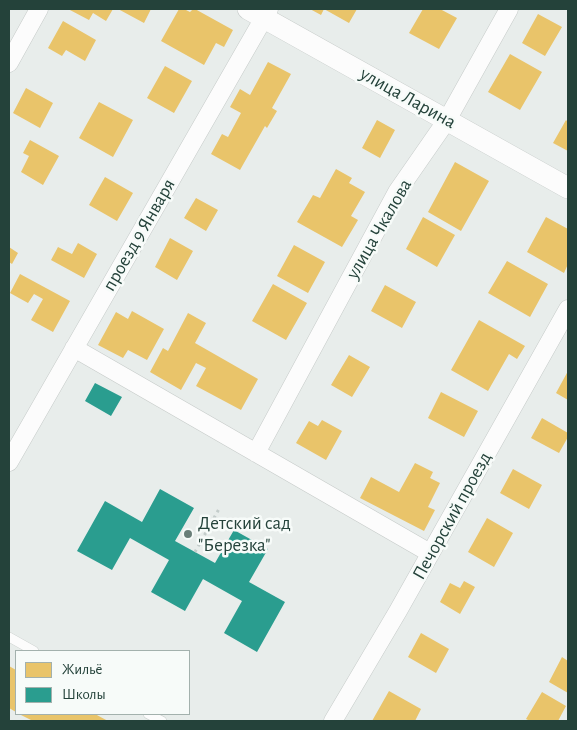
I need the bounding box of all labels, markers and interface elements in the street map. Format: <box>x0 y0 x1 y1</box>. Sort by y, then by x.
street label: улица Ларина <box>356 62 460 134</box>
street label: проезд 9 Января <box>98 175 180 295</box>
street label: улица Чкалова <box>341 175 417 283</box>
street label: Печорский проезд <box>407 448 497 584</box>
place label: Детский сад "Березка" <box>198 512 291 556</box>
marker: Детский сад "Березка" <box>182 528 194 540</box>
legend <box>15 650 190 715</box>
text: Жильё <box>62 662 102 677</box>
text: Школы <box>62 687 106 702</box>

